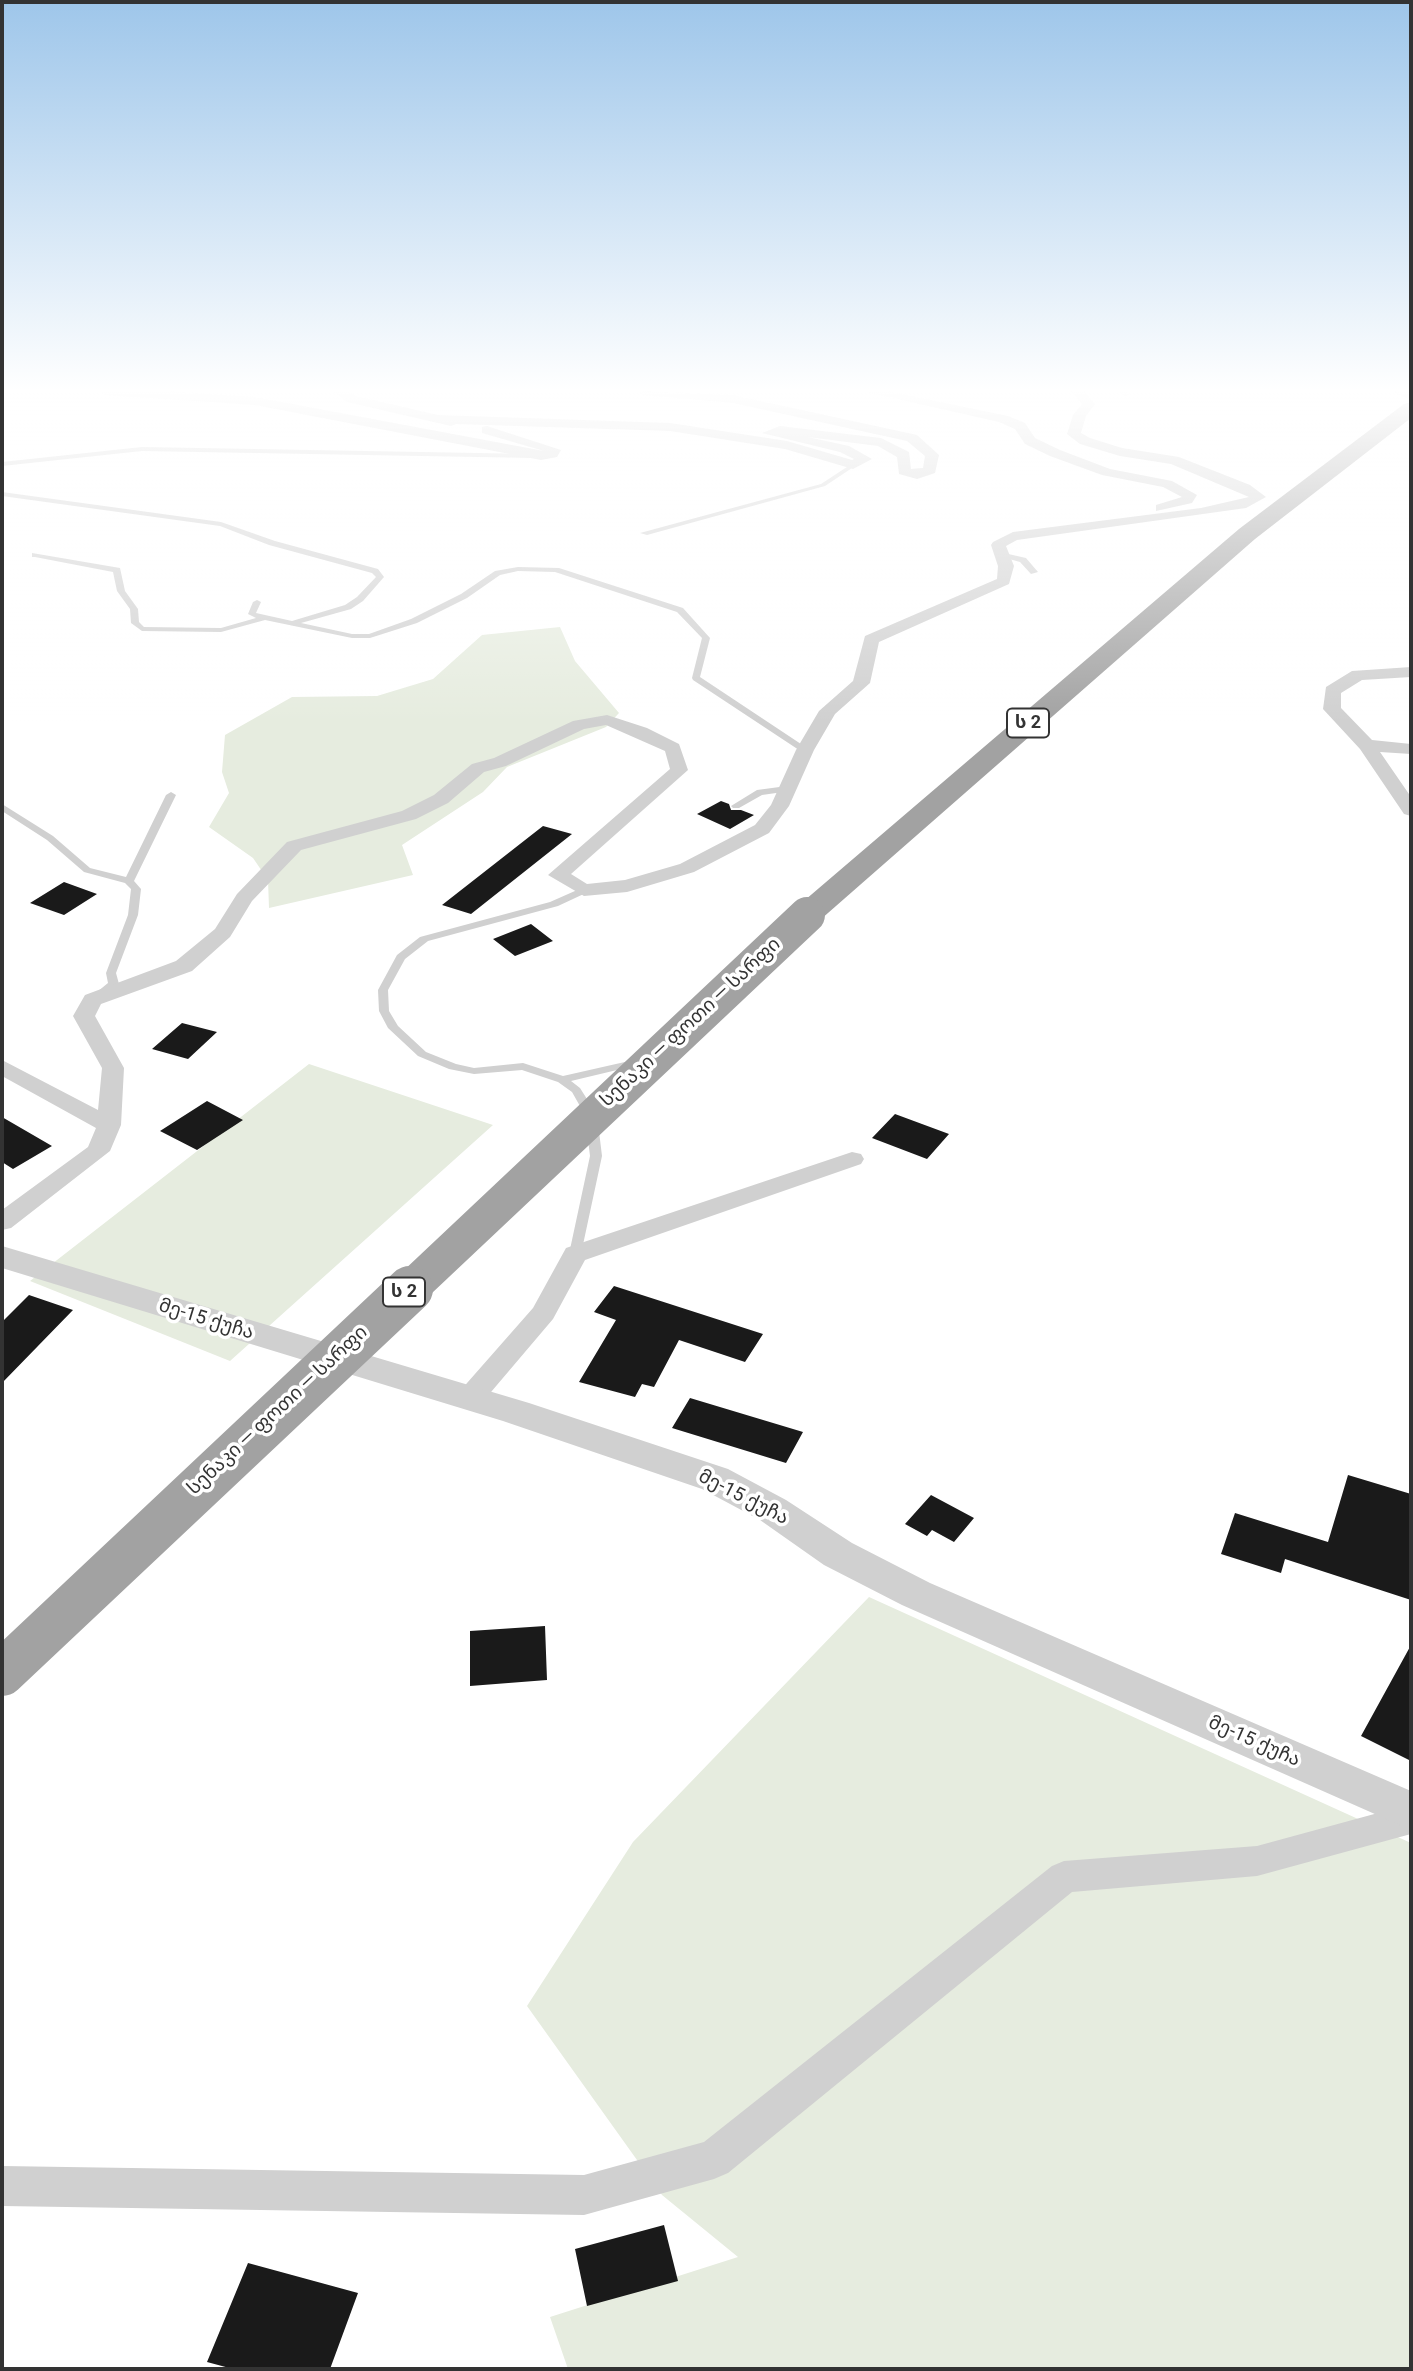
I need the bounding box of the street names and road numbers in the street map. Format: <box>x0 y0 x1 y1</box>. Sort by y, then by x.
road number: ს 2 <box>1007 708 1049 738</box>
street label: სენაკი — ფოთი — სარფი <box>596 934 786 1112</box>
road number: ს 2 <box>383 1278 425 1307</box>
street label: მე-15 ქუჩა <box>156 1295 256 1345</box>
street label: სენაკი — ფოთი — სარფი <box>183 1322 373 1500</box>
street label: მე-15 ქუჩა <box>694 1466 792 1530</box>
street label: მე-15 ქუჩა <box>1205 1712 1303 1772</box>

